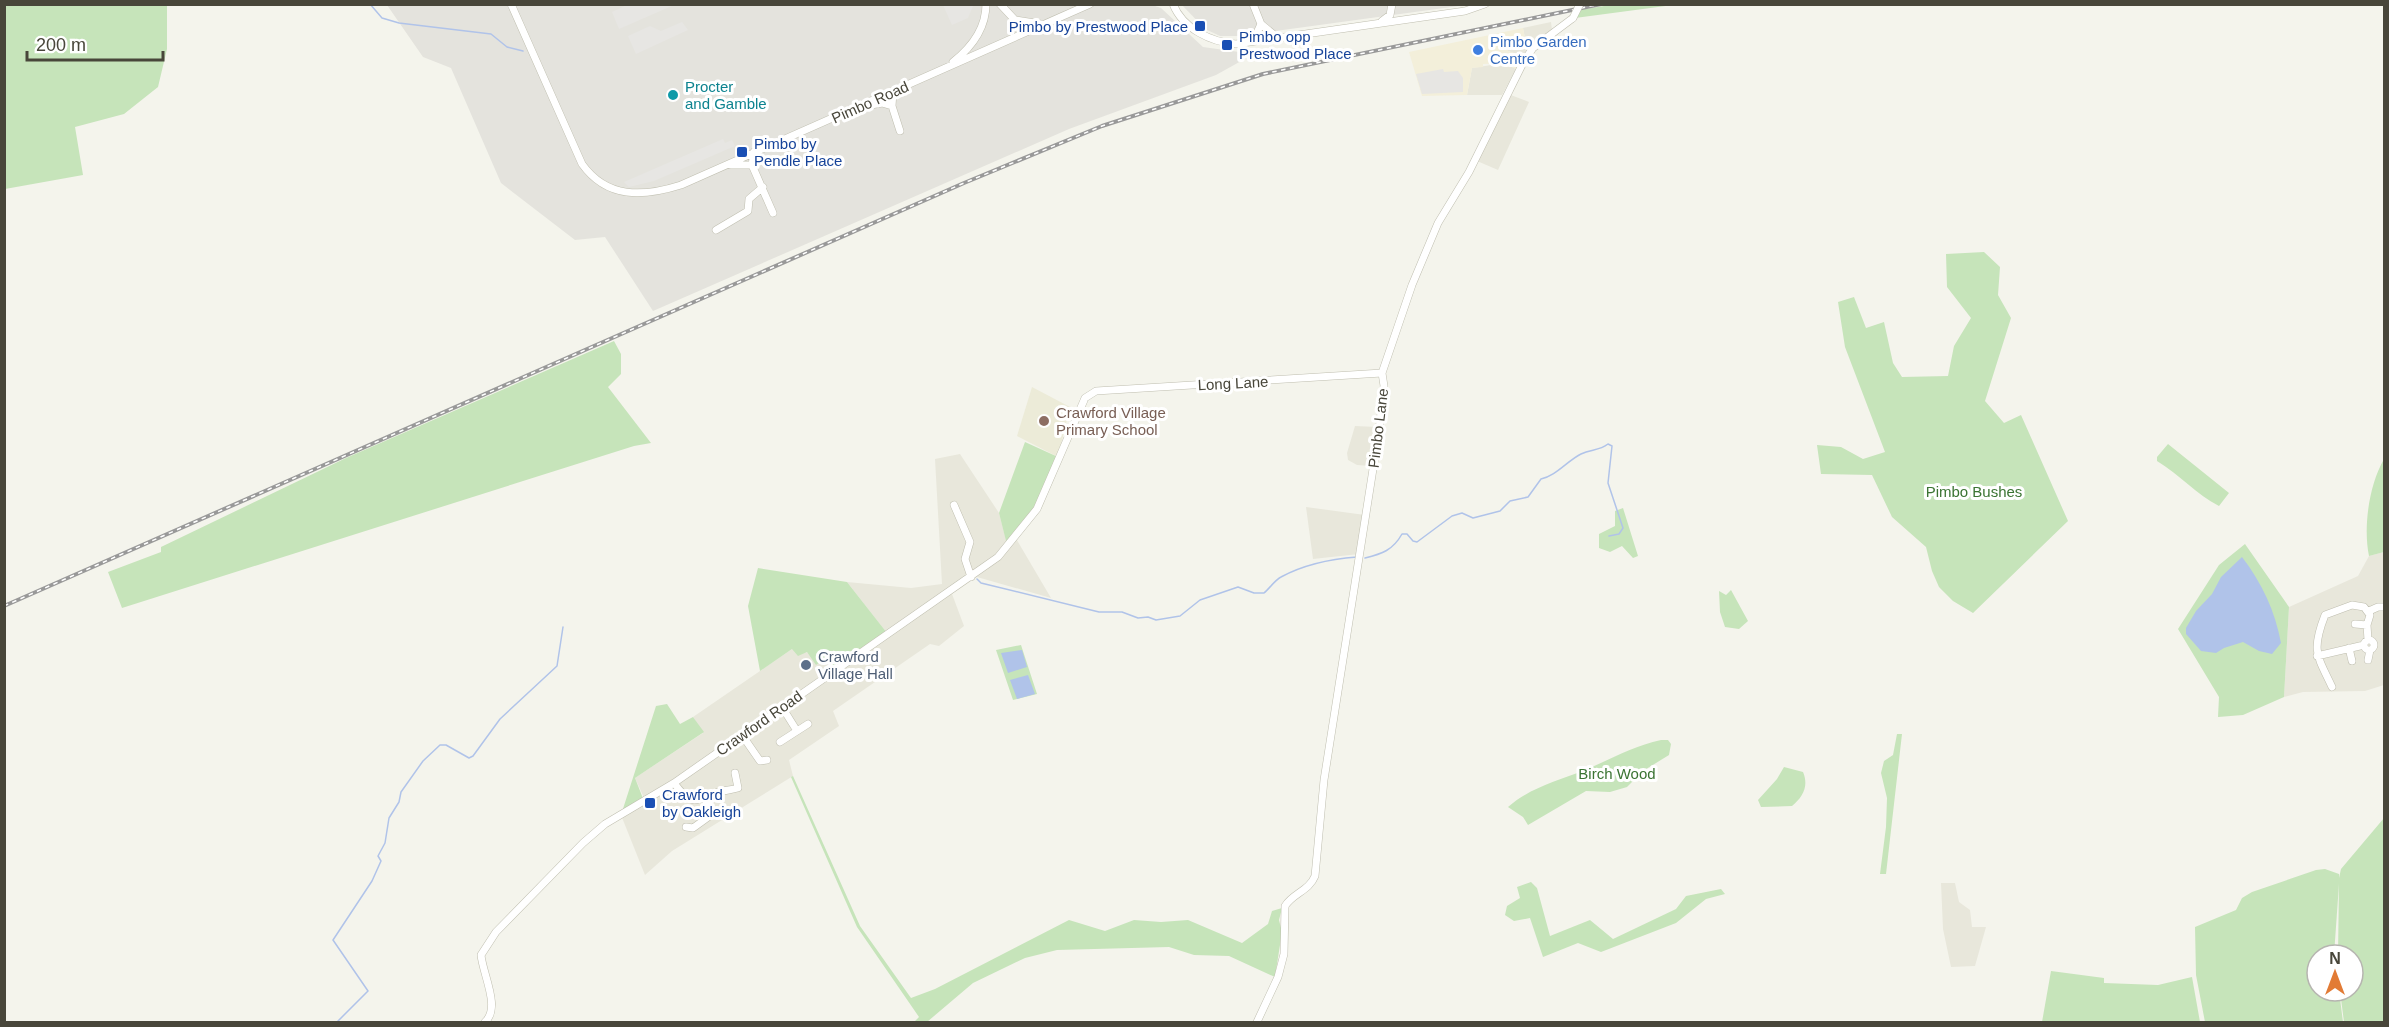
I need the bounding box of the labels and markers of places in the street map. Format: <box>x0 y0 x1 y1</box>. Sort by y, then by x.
place label: Pimbo by Prestwood Place <box>1009 18 1188 35</box>
marker: Pimbo by Prestwood Place <box>1193 19 1207 33</box>
place label: Pimbo opp Prestwood Place <box>1239 28 1352 62</box>
place label: Pimbo Garden Centre <box>1490 33 1587 67</box>
marker: Pimbo opp Prestwood Place <box>1220 38 1234 52</box>
marker: Pimbo Garden Centre <box>1471 43 1485 57</box>
place label: Procter and Gamble <box>685 78 767 112</box>
marker: Procter and Gamble <box>666 88 680 102</box>
place label: Pimbo by Pendle Place <box>754 135 842 169</box>
marker: Pimbo by Pendle Place <box>735 145 749 159</box>
place label: Crawford Village Primary School <box>1056 404 1166 438</box>
marker: Crawford Village Primary School <box>1037 414 1051 428</box>
place label: Crawford Village Hall <box>818 648 893 682</box>
marker: Crawford Village Hall <box>799 658 813 672</box>
place label: Crawford by Oakleigh <box>662 786 741 820</box>
marker: Crawford by Oakleigh <box>643 796 657 810</box>

